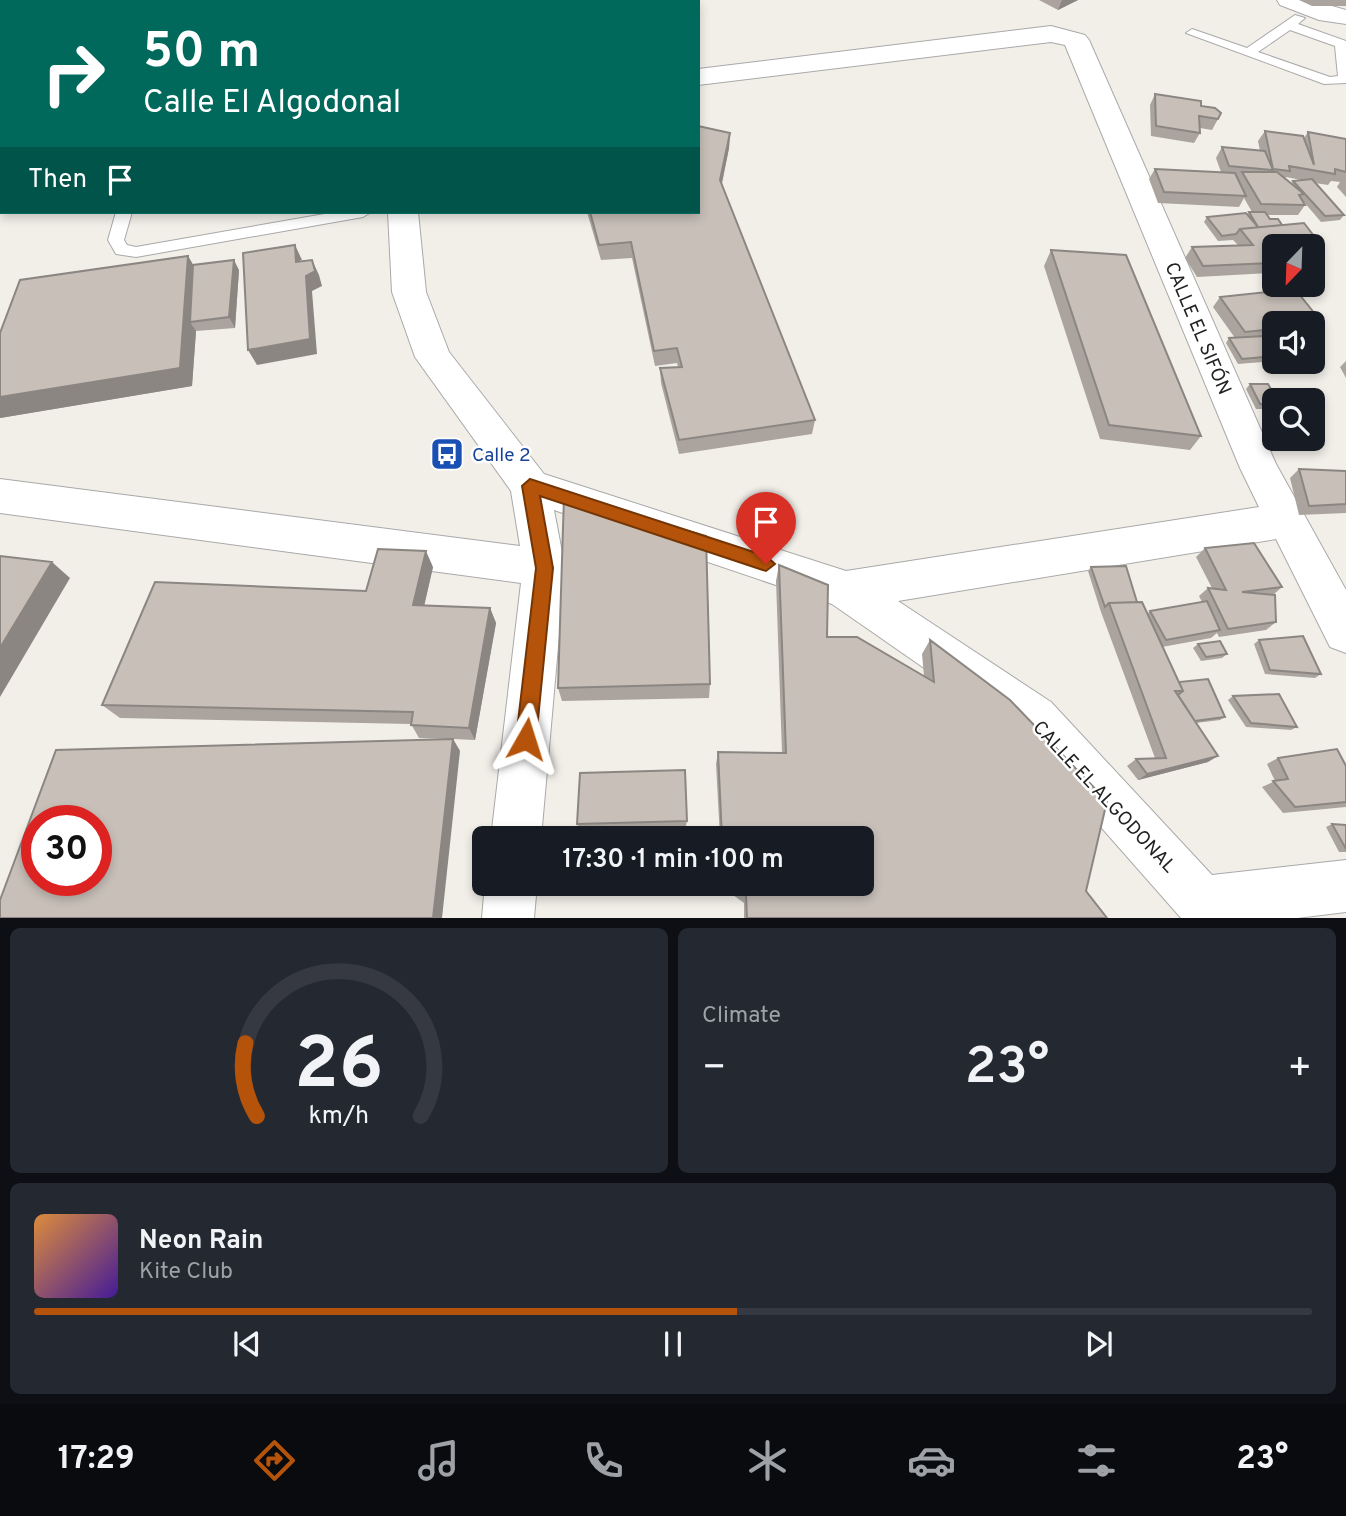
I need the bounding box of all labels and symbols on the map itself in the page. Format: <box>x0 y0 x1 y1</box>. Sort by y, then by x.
north arrow <box>1262 234 1325 298</box>
street label: CALLE EL SIFÓN <box>1158 259 1237 399</box>
bus stop icon: Calle 2 <box>428 435 466 473</box>
place label: Calle 2 <box>472 444 531 468</box>
pin <box>736 492 796 564</box>
position arrow <box>489 702 563 776</box>
street label: CALLE EL ALGODONAL <box>1027 716 1181 879</box>
speed limit sign: 30 <box>21 805 112 896</box>

